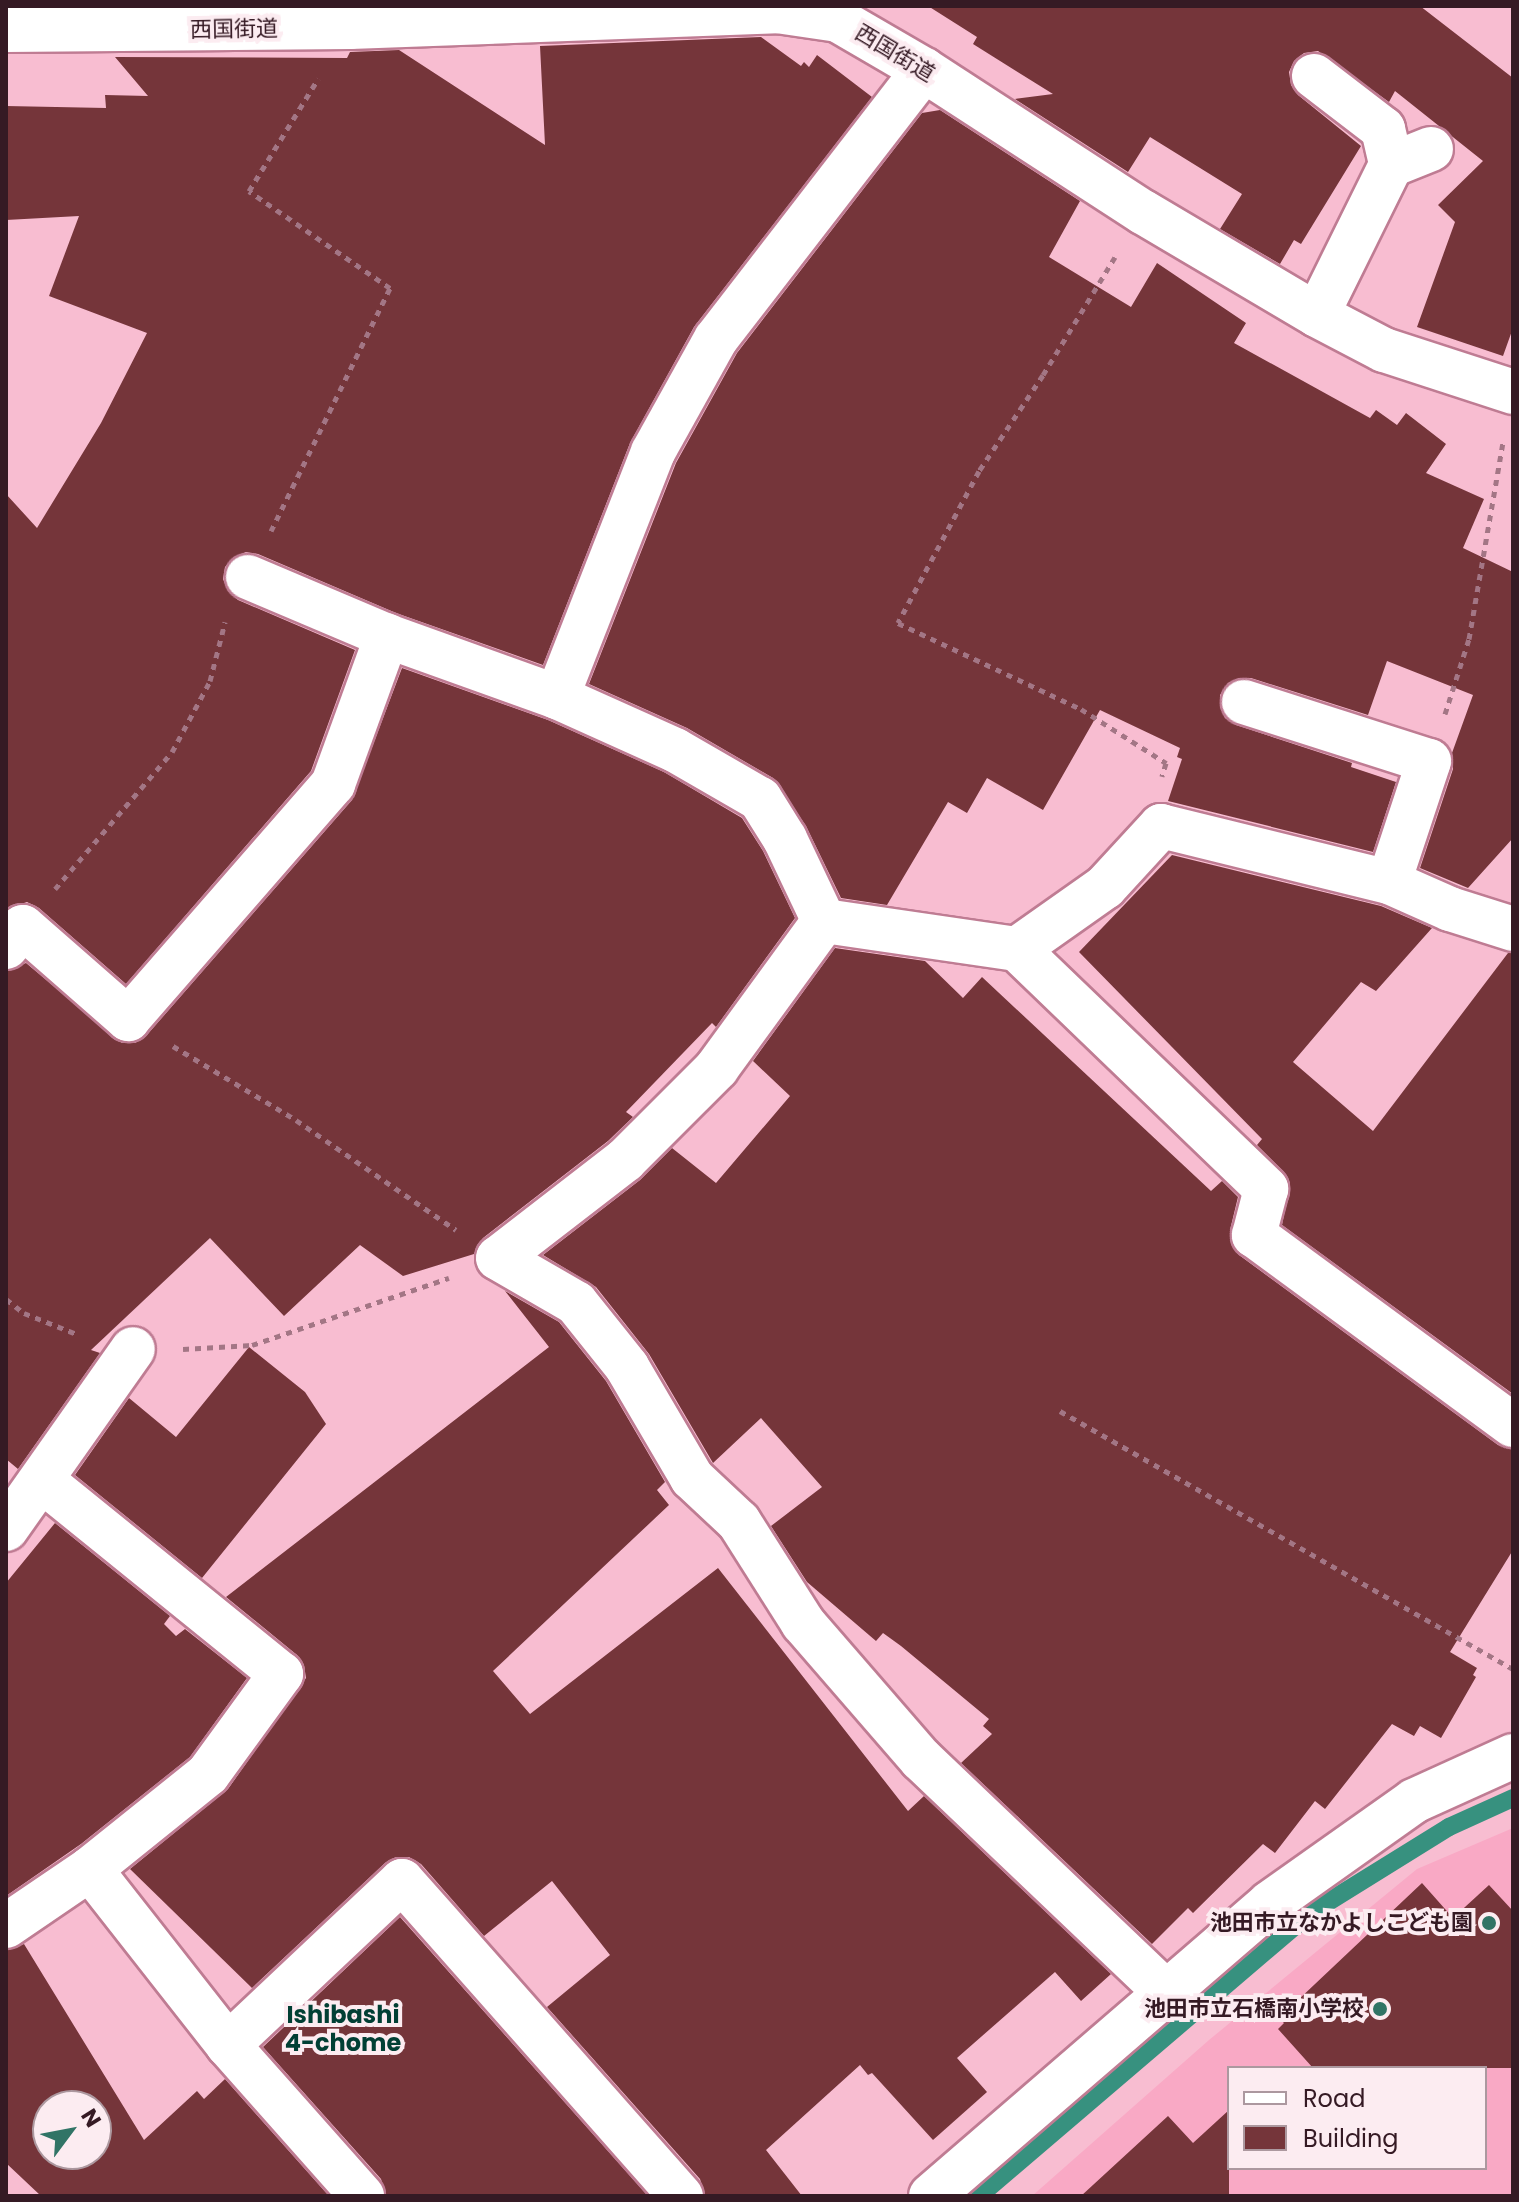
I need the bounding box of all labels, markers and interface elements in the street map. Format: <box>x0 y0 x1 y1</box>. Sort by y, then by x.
street label: 西国街道 <box>190 15 278 43</box>
street label: 西国街道 <box>850 19 940 87</box>
place label: 池田市立なかよしこども園 <box>1209 1910 1473 1936</box>
marker: 池田市立なかよしこども園 <box>1480 1914 1498 1932</box>
place label: 池田市立石橋南小学校 <box>1144 1996 1364 2022</box>
marker: 池田市立石橋南小学校 <box>1371 2000 1389 2018</box>
district label: Ishibashi 4-chome <box>285 2001 401 2057</box>
legend <box>1227 2066 1487 2170</box>
text: Road <box>1303 2082 1365 2115</box>
north arrow <box>32 2090 112 2170</box>
text: N <box>74 2103 109 2133</box>
text: Building <box>1303 2122 1399 2155</box>

